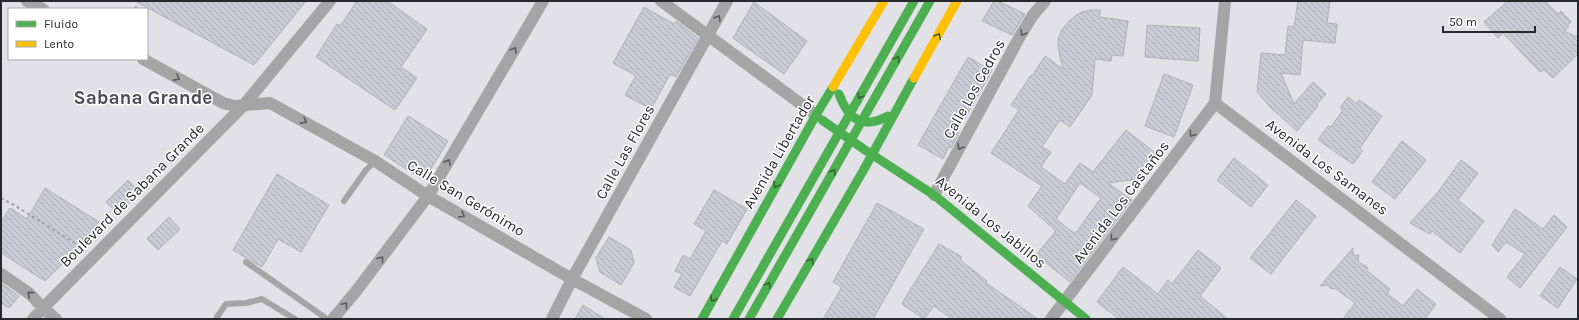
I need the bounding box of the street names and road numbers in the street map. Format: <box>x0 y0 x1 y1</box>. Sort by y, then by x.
street label: Calle Los Cedros <box>939 36 1009 142</box>
street label: Avenida Libertador <box>739 92 819 212</box>
street label: Calle Las Flores <box>592 102 658 202</box>
street label: Avenida Los Samanes <box>1262 115 1392 219</box>
street label: Boulevard de Sabana Grande <box>56 119 208 271</box>
street label: Avenida Los Castaños <box>1069 137 1173 267</box>
street label: Calle San Gerónimo <box>404 156 528 240</box>
street label: Avenida Los Jabillos <box>932 172 1050 272</box>

